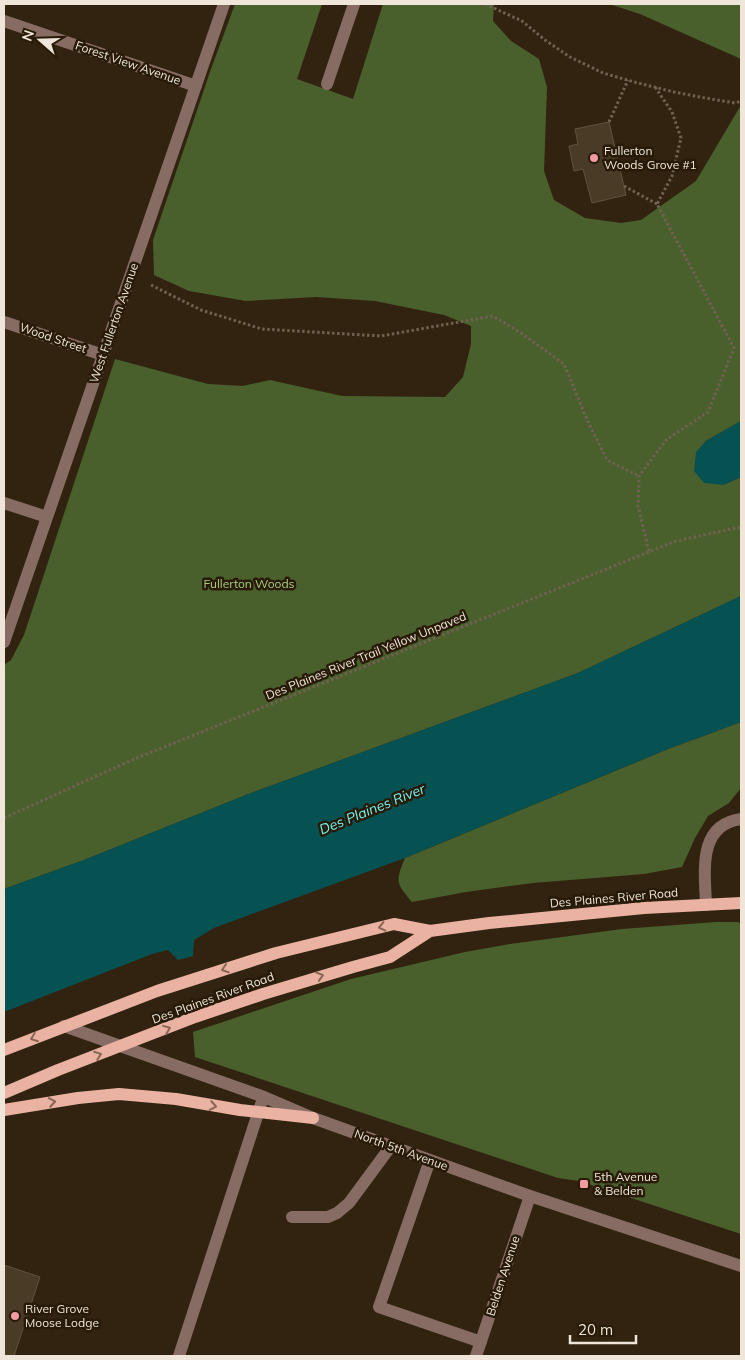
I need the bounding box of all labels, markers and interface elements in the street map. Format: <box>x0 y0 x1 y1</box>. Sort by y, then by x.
north arrow <box>15 15 65 65</box>
text: N <box>18 28 38 44</box>
street label: Forest View Avenue <box>74 37 183 88</box>
place label: Fullerton Woods Grove #1 <box>604 143 697 172</box>
marker: Fullerton Woods Grove #1 <box>588 152 600 164</box>
street label: West Fullerton Avenue <box>86 261 141 385</box>
street label: Wood Street <box>18 319 89 356</box>
park label: Fullerton Woods <box>203 576 295 591</box>
street label: Des Plaines River Trail Yellow Unpaved <box>263 608 468 703</box>
water label: Des Plaines River <box>317 779 428 838</box>
street label: Des Plaines River Road <box>549 884 679 911</box>
one-way arrow <box>378 921 387 932</box>
one-way arrow <box>222 963 230 973</box>
street label: Des Plaines River Road <box>150 968 276 1027</box>
one-way arrow <box>316 972 324 982</box>
one-way arrow <box>162 1024 170 1034</box>
one-way arrow <box>30 1032 39 1042</box>
one-way arrow <box>93 1051 101 1061</box>
one-way arrow <box>48 1097 56 1108</box>
one-way arrow <box>209 1100 217 1110</box>
street label: North 5th Avenue <box>352 1126 450 1173</box>
place label: 5th Avenue & Belden <box>594 1169 657 1198</box>
marker: 5th Avenue & Belden <box>578 1178 590 1190</box>
street label: Belden Avenue <box>483 1234 523 1318</box>
place label: River Grove Moose Lodge <box>25 1301 99 1330</box>
marker: River Grove Moose Lodge <box>9 1310 21 1322</box>
scale bar <box>570 1312 636 1344</box>
text: 20 m <box>578 1320 613 1339</box>

